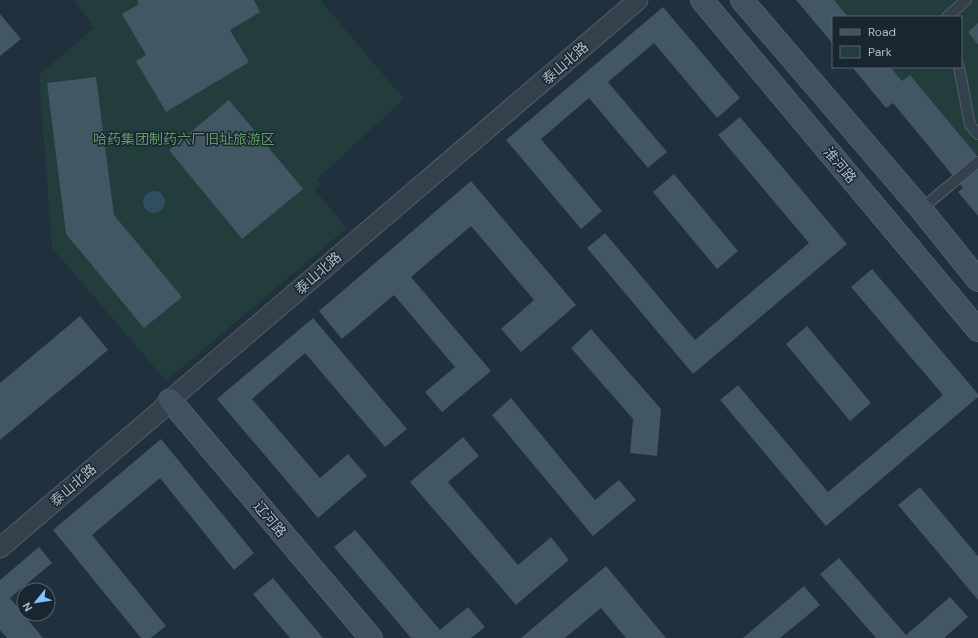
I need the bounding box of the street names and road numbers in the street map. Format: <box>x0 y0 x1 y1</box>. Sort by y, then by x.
street label: 泰山北路 <box>538 38 592 88</box>
street label: 淮河路 <box>820 143 860 187</box>
street label: 泰山北路 <box>291 248 345 298</box>
street label: 泰山北路 <box>46 460 100 510</box>
street label: 辽河路 <box>250 497 290 541</box>

